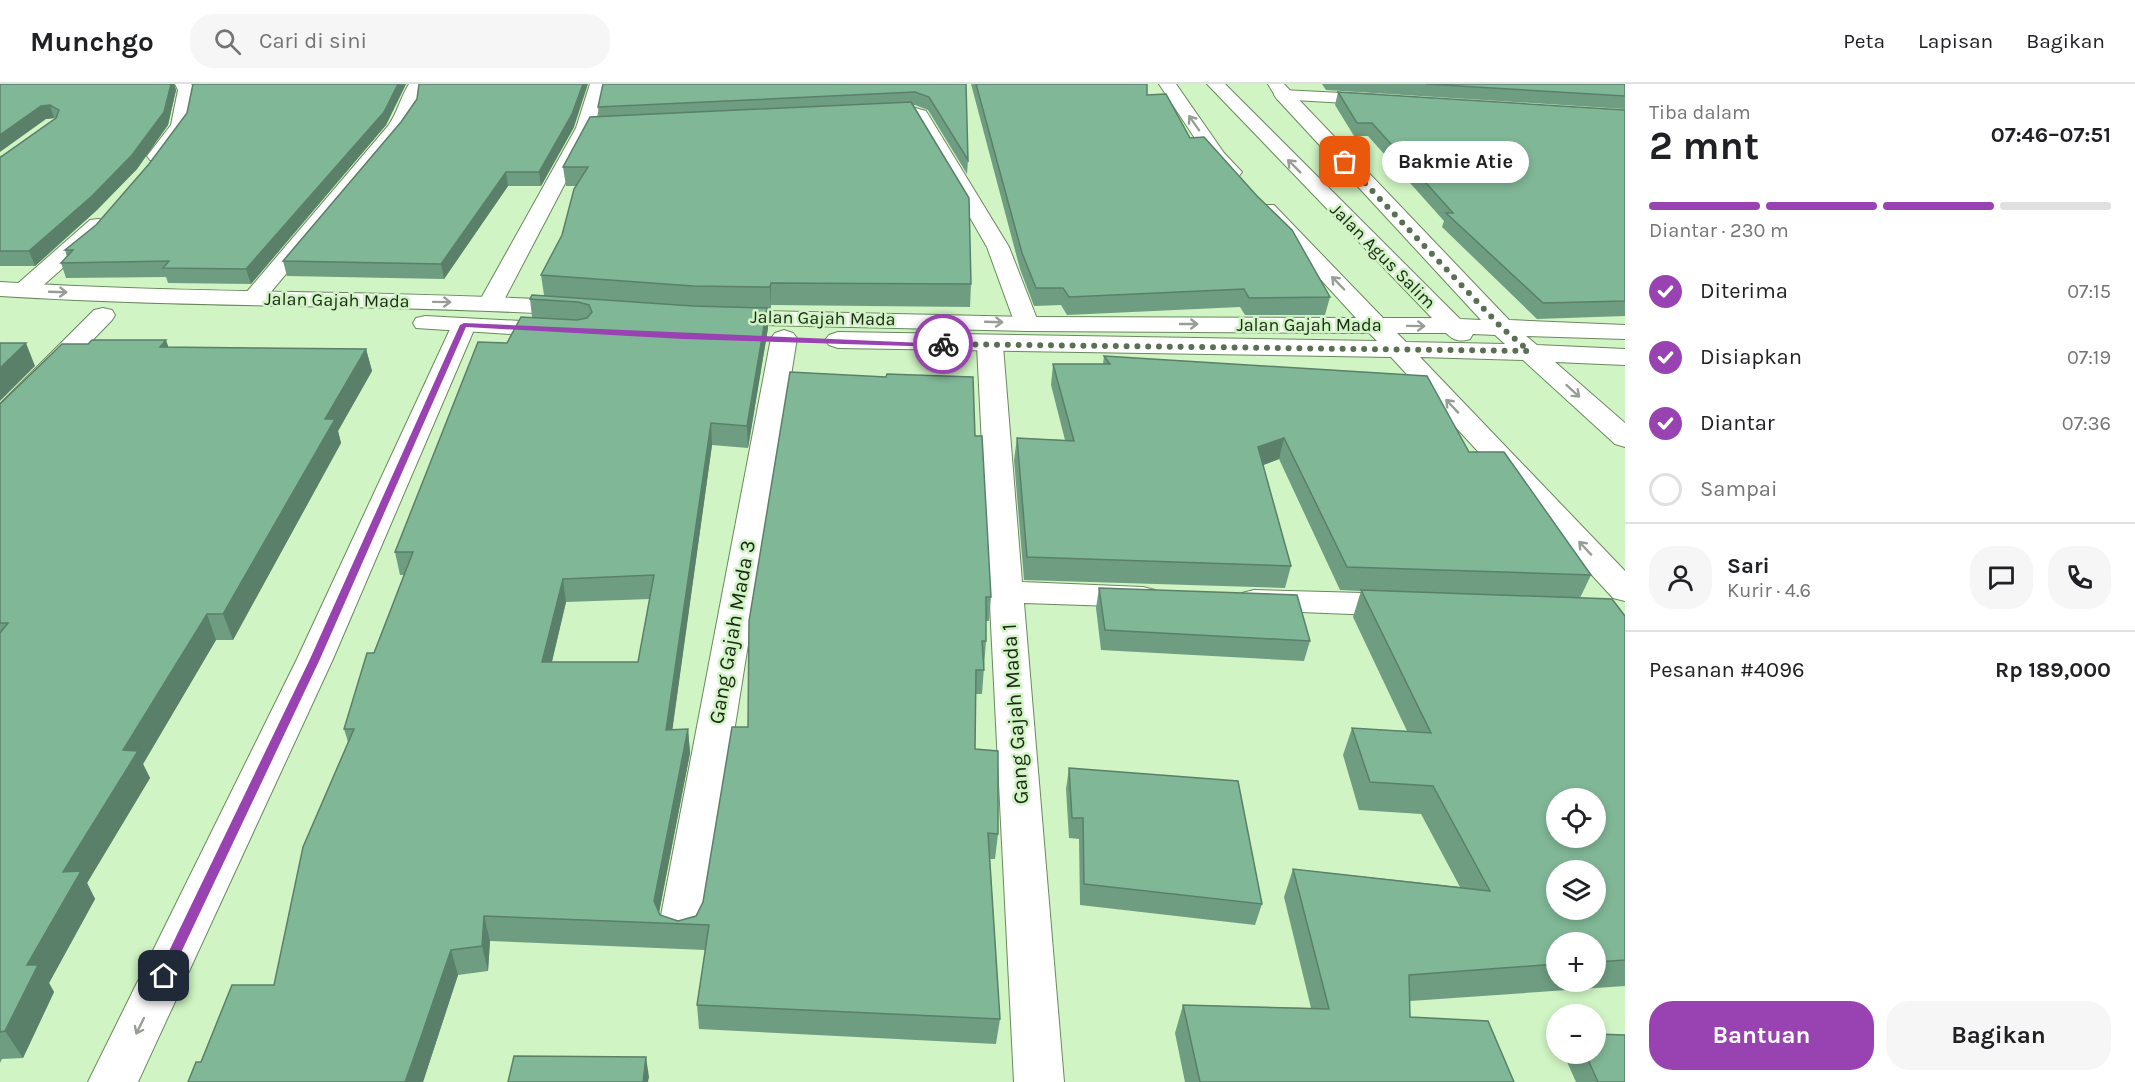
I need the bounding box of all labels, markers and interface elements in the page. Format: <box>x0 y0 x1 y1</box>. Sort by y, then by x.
search box <box>190 14 610 68</box>
text: Munchgo <box>30 25 154 58</box>
icon: search <box>211 25 244 58</box>
text: Cari di sini <box>259 28 367 54</box>
text: Peta <box>1843 29 1885 53</box>
text: Lapisan <box>1918 29 1993 53</box>
text: Bagikan <box>2026 29 2105 53</box>
text: Tiba dalam <box>1649 101 1751 124</box>
one-way arrow <box>1188 115 1200 131</box>
text: 07:46–07:51 <box>1991 122 2111 148</box>
text: 2 mnt <box>1649 123 1759 169</box>
pin <box>1319 136 1370 187</box>
callout: Bakmie Atie <box>1381 141 1528 183</box>
icon: bag <box>1328 145 1361 178</box>
text: Bakmie Atie <box>1398 150 1513 173</box>
one-way arrow <box>1286 158 1301 173</box>
street label: Jalan Agus Salim <box>1326 199 1440 313</box>
text: Diantar · 230 m <box>1649 219 1789 242</box>
icon: check <box>1649 275 1682 308</box>
one-way arrow <box>1331 276 1345 291</box>
text: Diterima <box>1700 278 1788 304</box>
text: 07:15 <box>2067 280 2111 303</box>
one-way arrow <box>48 287 68 298</box>
street label: Jalan Gajah Mada <box>264 288 410 312</box>
one-way arrow <box>432 296 452 307</box>
street label: Jalan Gajah Mada <box>750 306 896 330</box>
courier <box>913 314 973 374</box>
street label: Jalan Gajah Mada <box>1236 314 1382 336</box>
one-way arrow <box>983 317 1003 328</box>
one-way arrow <box>1178 318 1198 330</box>
one-way arrow <box>1405 320 1425 332</box>
icon: bike <box>927 328 960 361</box>
icon: check <box>1649 341 1682 374</box>
text: Disiapkan <box>1700 344 1802 370</box>
text: 07:19 <box>2067 346 2111 369</box>
one-way arrow <box>1565 384 1580 398</box>
one-way arrow <box>1445 398 1459 413</box>
icon: check <box>1649 407 1682 440</box>
text: Diantar <box>1700 410 1775 436</box>
text: 07:36 <box>2062 412 2111 435</box>
text: Sampai <box>1700 476 1778 502</box>
street label: Gang Gajah Mada 3 <box>704 538 760 726</box>
one-way arrow <box>1578 541 1592 556</box>
button: person <box>1649 546 1712 609</box>
button: chat <box>1970 546 2033 609</box>
button: phone <box>2048 546 2111 609</box>
text: Sari <box>1727 553 1770 579</box>
text: Kurir · 4.6 <box>1727 579 1811 602</box>
street label: Gang Gajah Mada 1 <box>997 623 1033 805</box>
text: Pesanan #4096 <box>1649 657 1805 683</box>
text: Rp 189,000 <box>1995 657 2111 683</box>
map controls <box>1546 788 1606 1064</box>
button: locate <box>1546 788 1606 848</box>
button: layers <box>1546 860 1606 920</box>
button: + <box>1546 932 1606 992</box>
pin <box>138 950 189 1001</box>
icon: home <box>147 959 180 992</box>
button: Bantuan <box>1649 1001 1874 1070</box>
button: Bagikan <box>1886 1001 2111 1070</box>
button: − <box>1546 1004 1606 1064</box>
one-way arrow <box>133 1016 145 1034</box>

